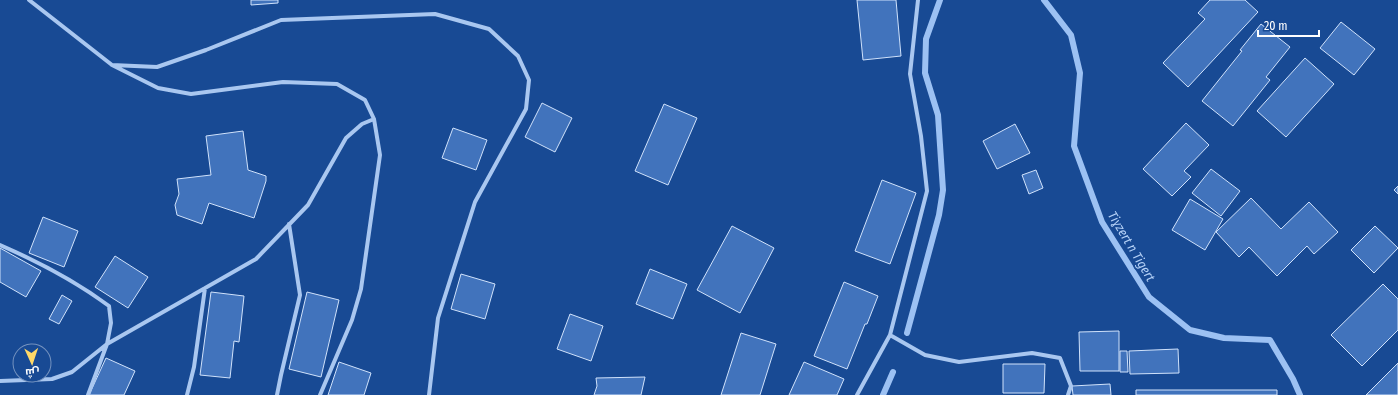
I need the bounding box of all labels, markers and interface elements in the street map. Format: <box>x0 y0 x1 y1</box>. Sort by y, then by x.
scale bar <box>1258 12 1319 38</box>
text: 20 m <box>1264 19 1288 33</box>
water label: Tiɣzert n Tigert <box>1105 209 1159 285</box>
north arrow <box>12 343 52 383</box>
text: ش <box>25 366 40 379</box>

